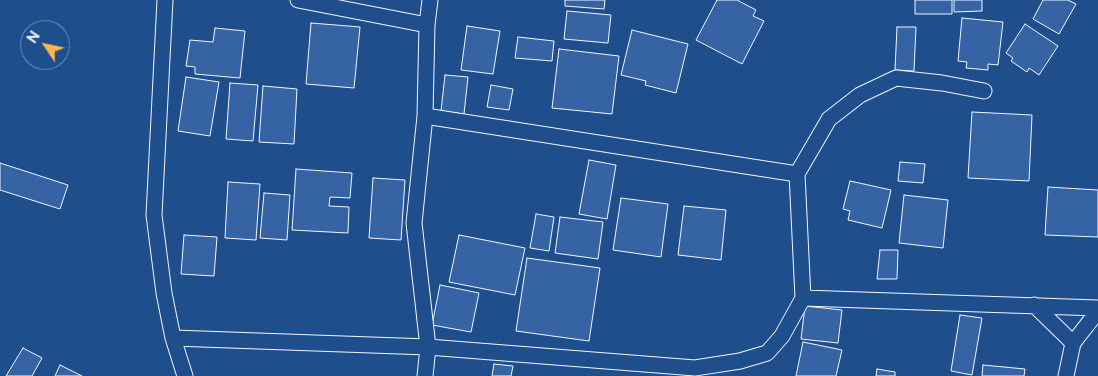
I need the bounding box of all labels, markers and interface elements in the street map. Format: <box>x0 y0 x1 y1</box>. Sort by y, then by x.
north arrow <box>20 20 70 70</box>
text: N <box>24 28 43 46</box>

